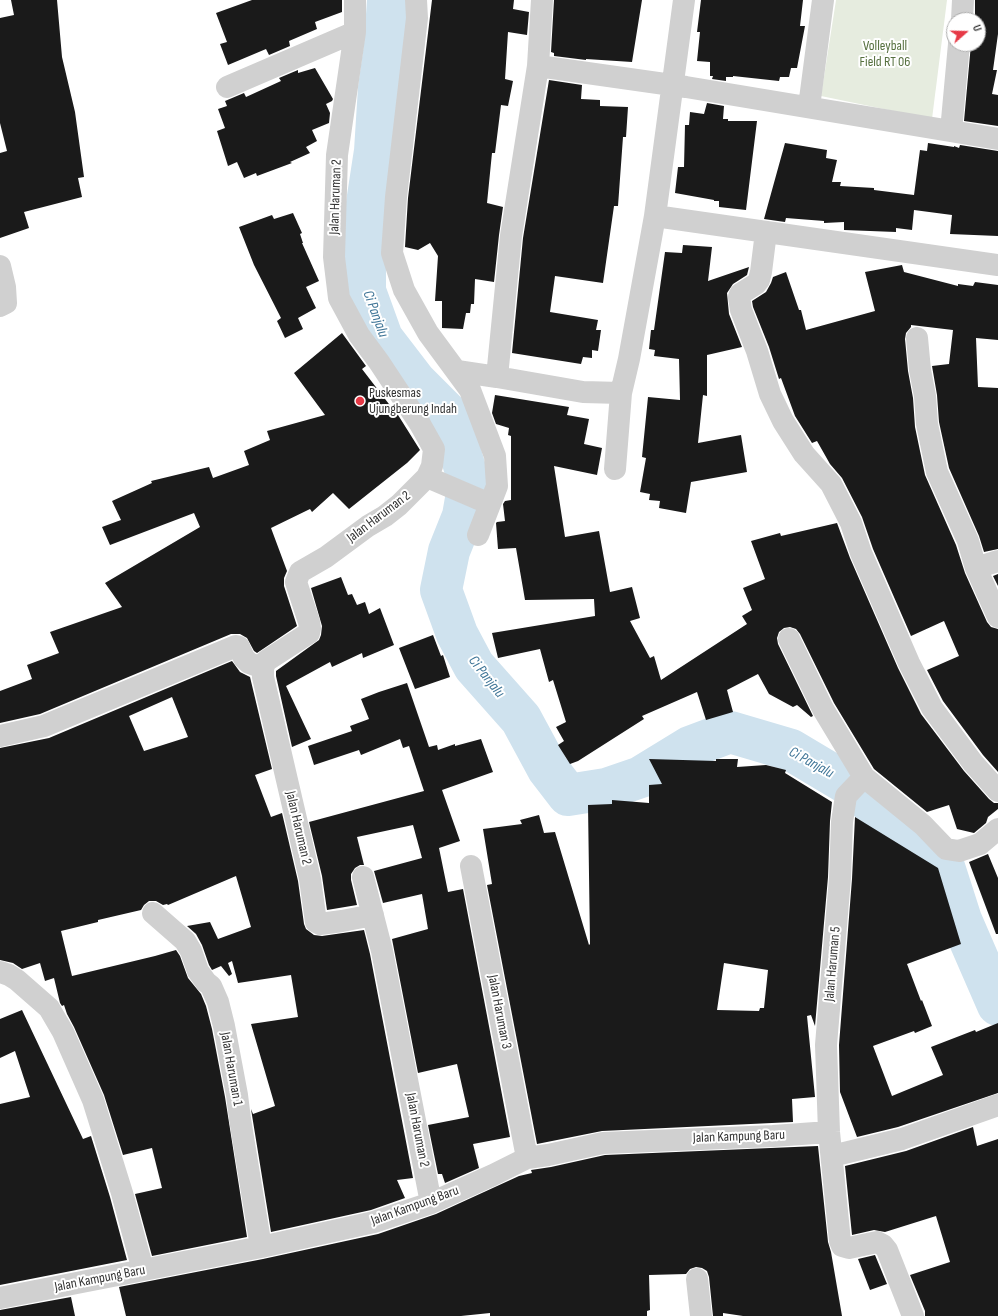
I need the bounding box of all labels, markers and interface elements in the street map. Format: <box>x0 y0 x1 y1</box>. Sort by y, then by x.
north arrow <box>946 12 986 52</box>
text: U <box>970 23 984 33</box>
park label: Volleyball Field RT 06 <box>860 38 910 70</box>
street label: Jalan Haruman 2 <box>326 159 346 235</box>
water label: Ci Panjalu <box>358 288 392 340</box>
place label: Puskesmas Ujungberung Indah <box>369 385 457 418</box>
marker: Puskesmas Ujungberung Indah <box>354 395 366 407</box>
street label: Jalan Haruman 2 <box>344 488 414 546</box>
water label: Ci Panjalu <box>464 652 508 702</box>
water label: Ci Panjalu <box>785 743 837 783</box>
street label: Jalan Haruman 2 <box>281 789 315 867</box>
street label: Jalan Haruman 5 <box>821 926 845 1002</box>
street label: Jalan Haruman 3 <box>484 973 514 1051</box>
street label: Jalan Haruman 1 <box>216 1031 246 1107</box>
street label: Jalan Haruman 2 <box>402 1091 432 1169</box>
street label: Jalan Kampung Baru <box>693 1127 785 1147</box>
street label: Jalan Kampung Baru <box>369 1182 461 1230</box>
street label: Jalan Kampung Baru <box>53 1262 147 1296</box>

